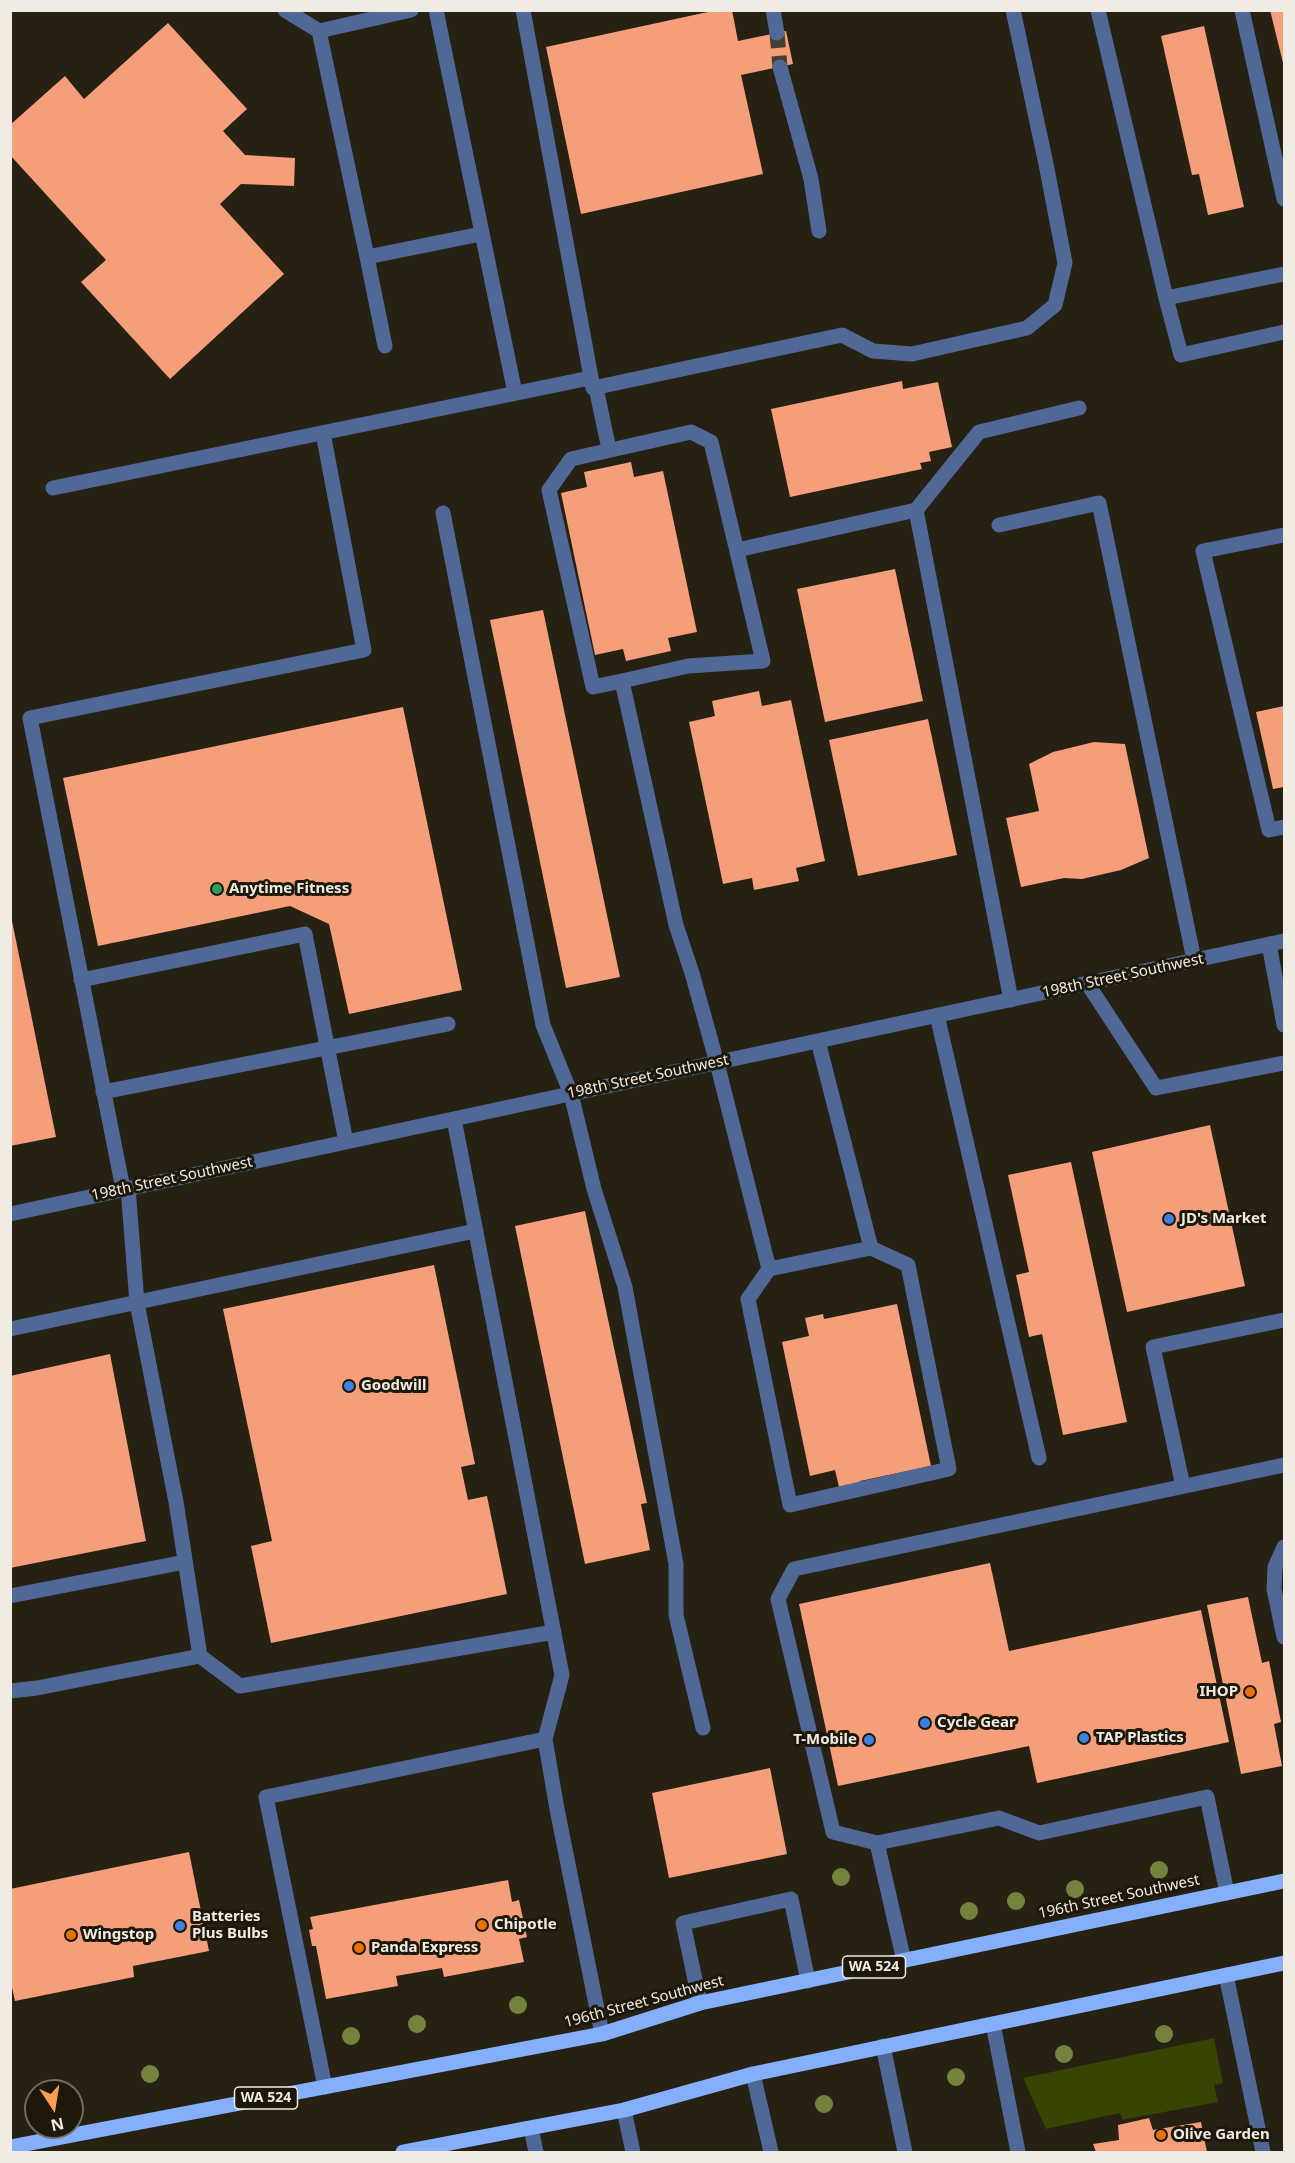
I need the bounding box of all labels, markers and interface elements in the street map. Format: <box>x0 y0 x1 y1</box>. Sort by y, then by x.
place label: Anytime Fitness <box>229 880 349 898</box>
marker: Anytime Fitness <box>210 882 224 896</box>
street label: 198th Street Southwest <box>1041 950 1205 1002</box>
street label: 198th Street Southwest <box>566 1051 730 1103</box>
street label: 198th Street Southwest <box>90 1153 254 1205</box>
place label: JD's Market <box>1181 1210 1267 1228</box>
marker: JD's Market <box>1162 1212 1176 1226</box>
place label: Goodwill <box>361 1377 426 1395</box>
marker: Goodwill <box>342 1379 356 1393</box>
place label: IHOP <box>1200 1683 1238 1701</box>
marker: IHOP <box>1243 1685 1257 1699</box>
place label: Cycle Gear <box>937 1714 1016 1732</box>
marker: Cycle Gear <box>918 1716 932 1730</box>
place label: TAP Plastics <box>1096 1729 1184 1747</box>
place label: T-Mobile <box>793 1731 857 1749</box>
marker: TAP Plastics <box>1077 1731 1091 1745</box>
marker: T-Mobile <box>862 1733 876 1747</box>
street label: 196th Street Southwest <box>1037 1871 1201 1923</box>
place label: Batteries Plus Bulbs <box>192 1908 268 1943</box>
place label: Chipotle <box>494 1916 557 1934</box>
marker: Chipotle <box>475 1918 489 1932</box>
marker: Batteries Plus Bulbs <box>173 1919 187 1933</box>
place label: Wingstop <box>83 1926 154 1944</box>
marker: Wingstop <box>64 1928 78 1942</box>
place label: Panda Express <box>371 1939 478 1957</box>
marker: Panda Express <box>352 1941 366 1955</box>
road number: WA 524 <box>842 1956 906 1978</box>
street label: 196th Street Southwest <box>562 1972 726 2032</box>
north arrow <box>24 2079 84 2139</box>
road number: WA 524 <box>234 2087 298 2109</box>
text: N <box>49 2113 66 2137</box>
place label: Olive Garden <box>1173 2126 1270 2144</box>
marker: Olive Garden <box>1154 2128 1168 2142</box>

